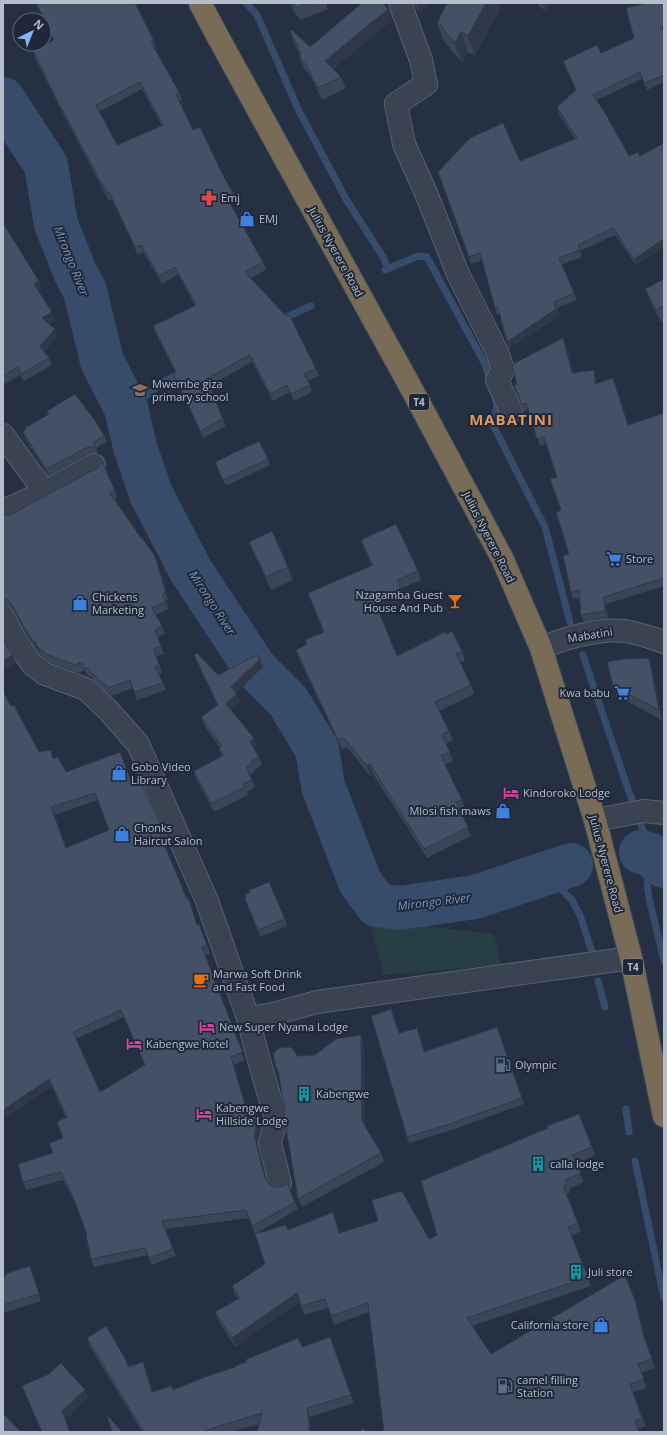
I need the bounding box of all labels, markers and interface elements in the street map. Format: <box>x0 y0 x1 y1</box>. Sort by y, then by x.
north arrow <box>12 12 52 52</box>
text: N <box>31 16 48 33</box>
pharmacy icon: Emj <box>200 189 218 207</box>
place label: Emj <box>221 190 240 205</box>
street label: Julius Nyerere Road <box>305 203 367 299</box>
shop icon: EMJ <box>238 210 256 228</box>
place label: EMJ <box>259 211 278 226</box>
water label: Mirongo River <box>50 223 94 299</box>
place label: Mwembe giza primary school <box>152 376 228 404</box>
school or university icon: Mwembe giza primary school <box>131 381 149 399</box>
road number: T4 <box>409 394 429 410</box>
district label: MABATINI <box>469 409 553 429</box>
street label: Julius Nyerere Road <box>459 488 519 585</box>
supermarket icon: Store <box>605 550 623 568</box>
place label: Store <box>626 551 653 566</box>
water label: Mirongo River <box>185 567 240 639</box>
place label: Nzagamba Guest House And Pub <box>355 587 443 615</box>
place label: Chickens Marketing <box>92 589 144 617</box>
bar icon: Nzagamba Guest House And Pub <box>446 592 464 610</box>
shop icon: Chickens Marketing <box>71 594 89 612</box>
street label: Mabatini <box>566 624 613 645</box>
supermarket icon: Kwa babu <box>613 684 631 702</box>
place label: Kwa babu <box>559 685 610 700</box>
place label: Gobo Video Library <box>131 759 191 787</box>
shop icon: Gobo Video Library <box>110 764 128 782</box>
hotel icon: Kindoroko Lodge <box>502 784 520 802</box>
place label: Kindoroko Lodge <box>523 785 610 800</box>
shop icon: Mlosi fish maws <box>494 802 512 820</box>
place label: Mlosi fish maws <box>409 803 491 818</box>
street label: Julius Nyerere Road <box>586 812 627 914</box>
place label: Chonks Haircut Salon <box>134 820 203 848</box>
shop icon: Chonks Haircut Salon <box>113 825 131 843</box>
water label: Mirongo River <box>396 888 473 914</box>
road number: T4 <box>623 959 643 975</box>
place label: Marwa Soft Drink and Fast Food <box>213 966 302 994</box>
cafe icon: Marwa Soft Drink and Fast Food <box>192 971 210 989</box>
hotel icon: New Super Nyama Lodge <box>198 1018 216 1036</box>
place label: New Super Nyama Lodge <box>219 1019 348 1034</box>
hotel icon: Kabengwe hotel <box>125 1035 143 1053</box>
place label: Kabengwe hotel <box>146 1036 228 1051</box>
fuel station icon: Olympic <box>494 1056 512 1074</box>
place label: Olympic <box>515 1057 557 1072</box>
building icon: Kabengwe <box>295 1085 313 1103</box>
place label: Kabengwe <box>316 1086 369 1101</box>
place label: Kabengwe Hillside Lodge <box>216 1100 287 1128</box>
hotel icon: Kabengwe Hillside Lodge <box>195 1105 213 1123</box>
building icon: calla lodge <box>529 1155 547 1173</box>
place label: calla lodge <box>550 1156 604 1171</box>
building icon: Juli store <box>567 1263 585 1281</box>
place label: Juli store <box>587 1264 633 1279</box>
shop icon: California store <box>592 1316 610 1334</box>
place label: California store <box>511 1317 589 1332</box>
place label: camel filling Station <box>517 1372 578 1400</box>
fuel station icon: camel filling Station <box>496 1377 514 1395</box>

